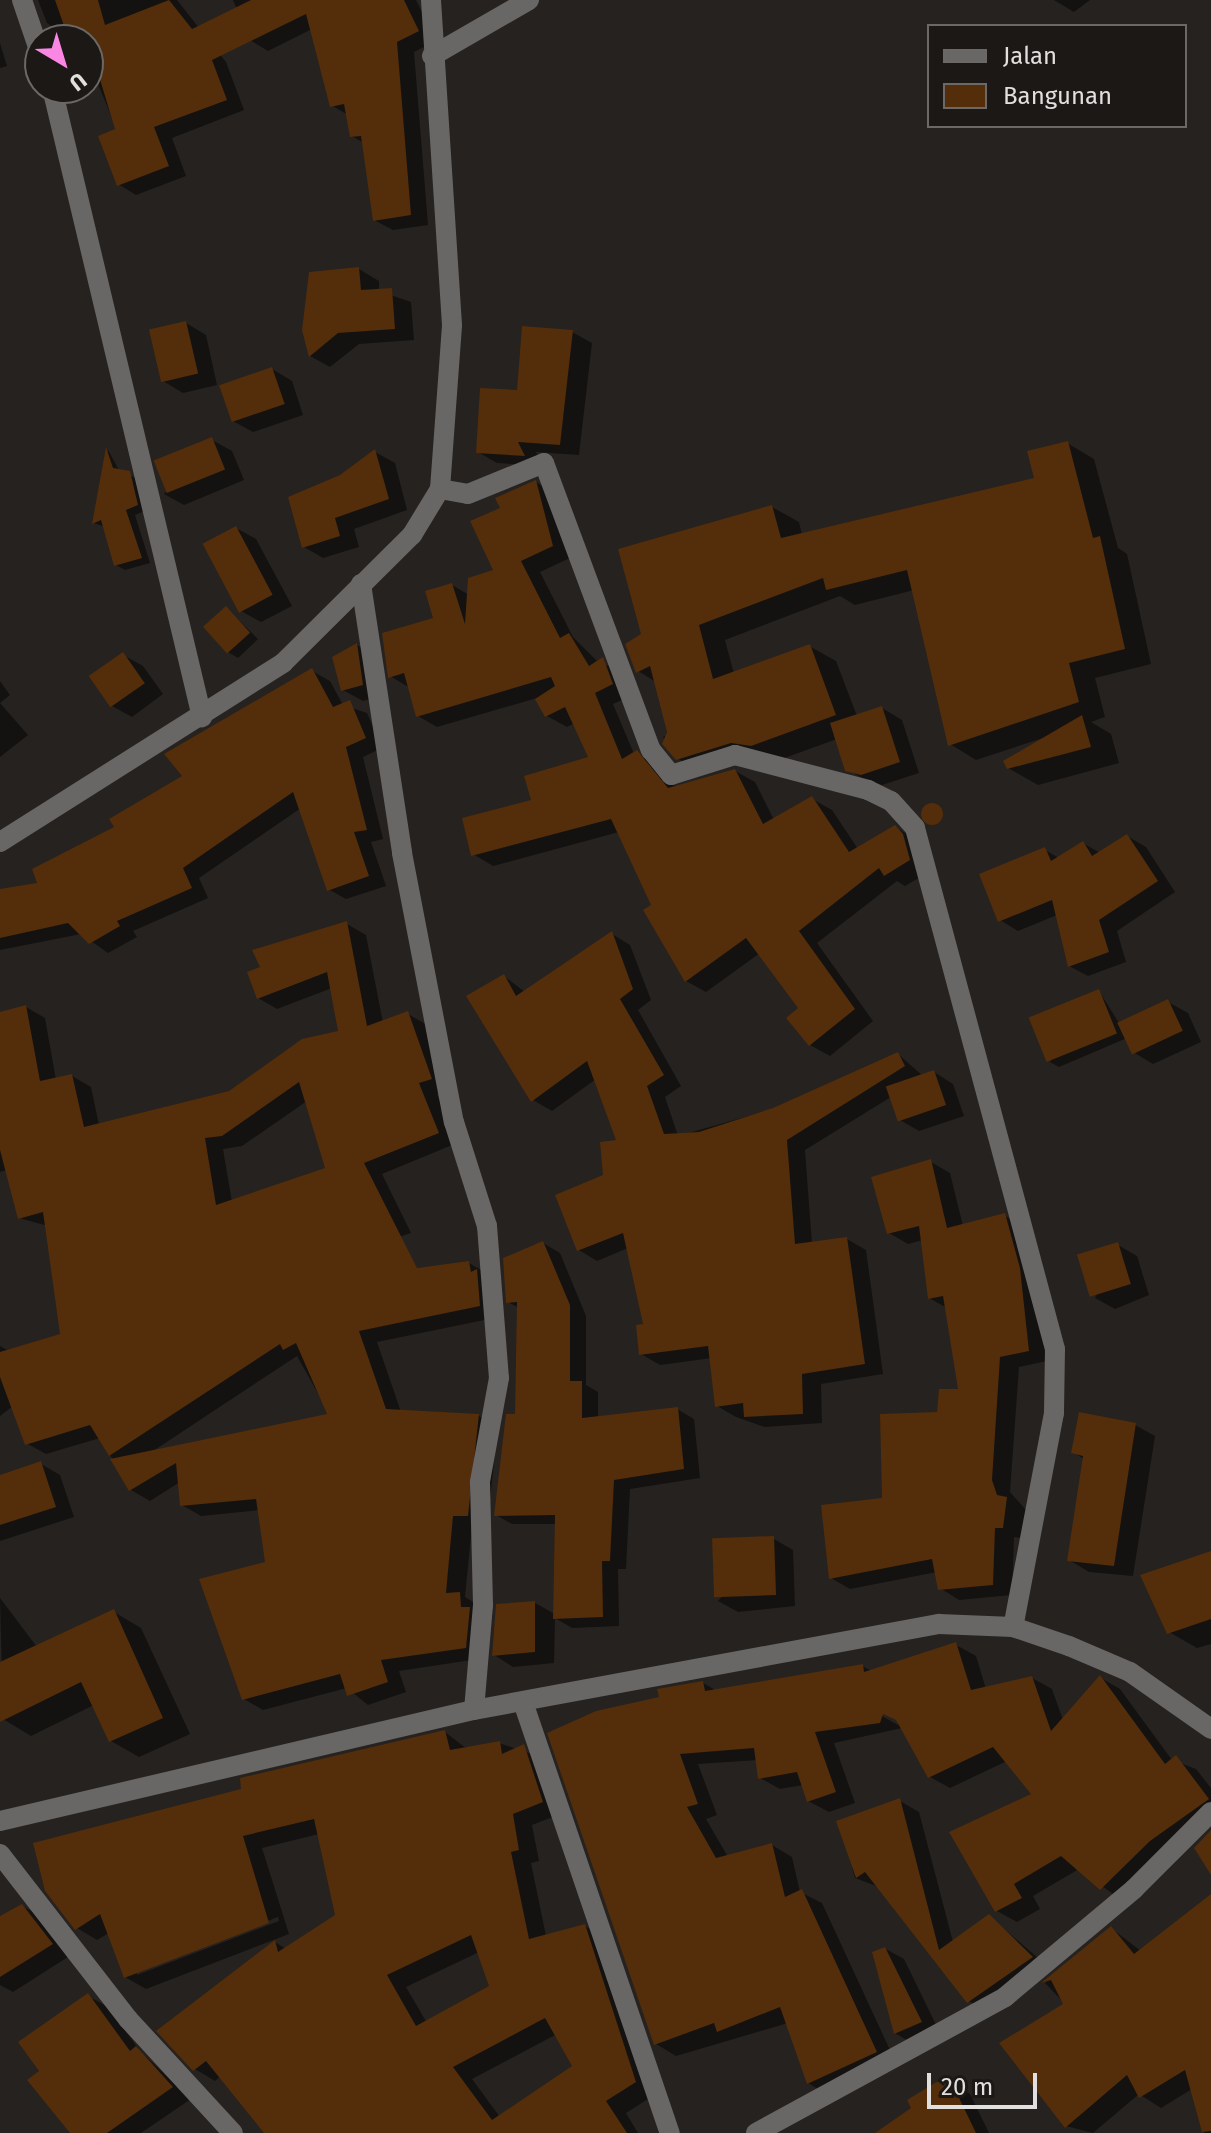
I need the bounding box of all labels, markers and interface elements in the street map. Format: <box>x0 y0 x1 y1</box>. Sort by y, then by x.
north arrow <box>24 24 104 104</box>
legend <box>927 24 1187 128</box>
text: Jalan <box>1003 42 1057 70</box>
text: U <box>64 67 92 97</box>
text: Bangunan <box>1003 82 1112 110</box>
scale bar <box>931 2057 1041 2107</box>
text: 20 m <box>941 2073 993 2101</box>

